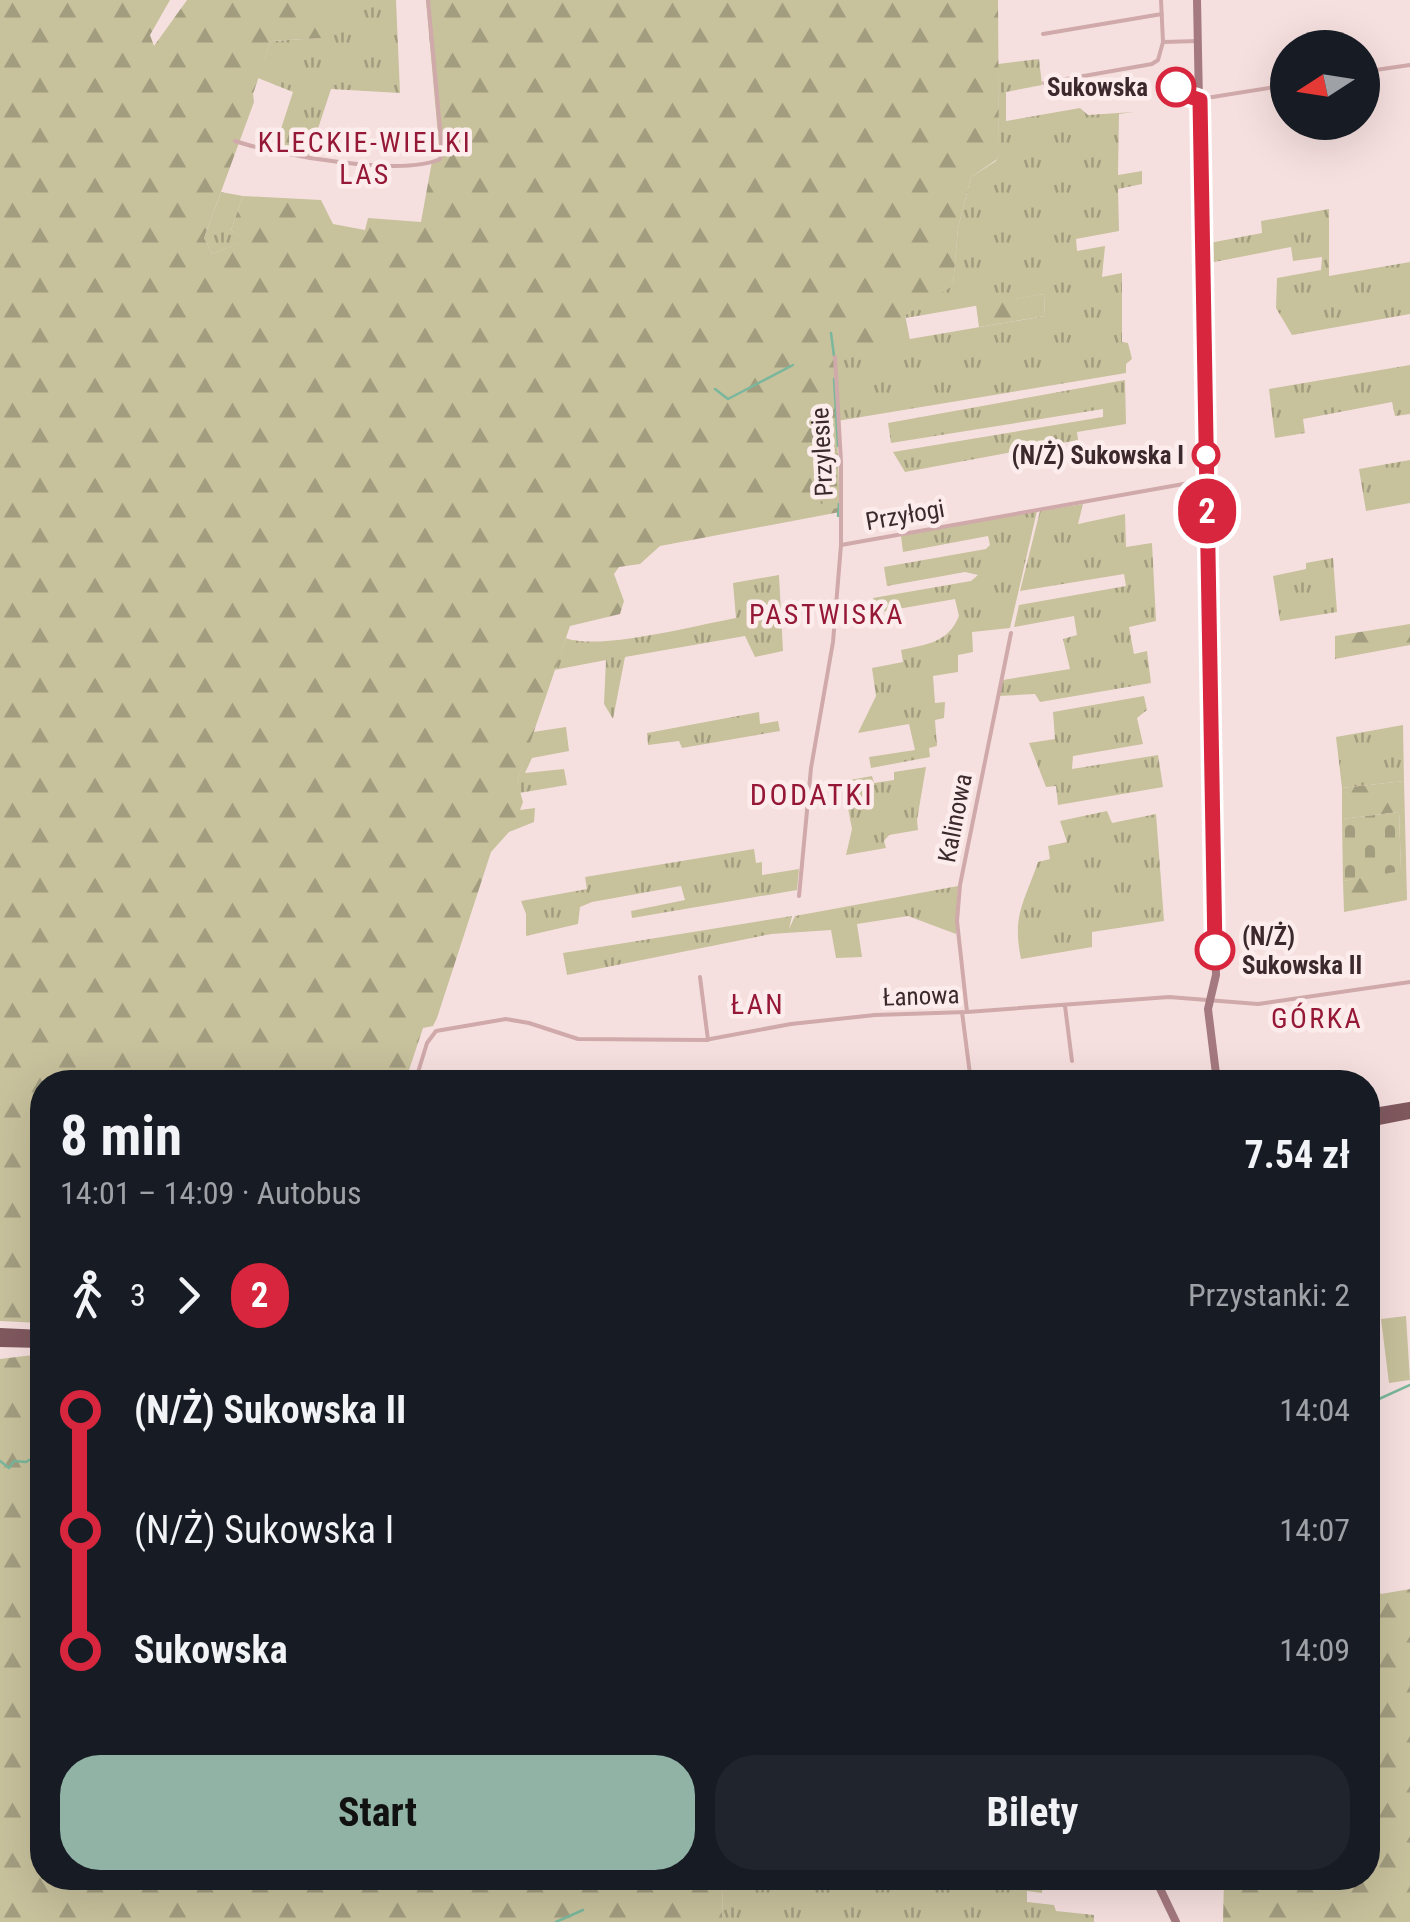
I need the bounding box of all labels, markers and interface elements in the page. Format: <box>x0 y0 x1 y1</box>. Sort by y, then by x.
north arrow <box>1270 30 1380 140</box>
map controls <box>1270 30 1380 140</box>
marker: Sukowska <box>1157 68 1195 106</box>
place label: Sukowska <box>1047 73 1148 102</box>
district label: KLECKIE-WIELKI LAS <box>258 126 472 191</box>
street label: Przylesie <box>805 407 839 497</box>
place label: (N/Ż) Sukowska I <box>1012 440 1184 470</box>
marker: (N/Ż) Sukowska I <box>1193 442 1219 468</box>
line badge: 2 <box>1174 478 1240 544</box>
text: 2 <box>1198 491 1216 532</box>
street label: Przyłogi <box>863 494 947 536</box>
district label: PASTWISKA <box>749 598 905 631</box>
street label: Kalinowa <box>932 771 978 865</box>
district label: DODATKI <box>750 777 874 812</box>
place label: (N/Ż) Sukowska II <box>1242 921 1362 980</box>
marker: (N/Ż) Sukowska II <box>1196 931 1234 969</box>
street label: Łanowa <box>882 980 960 1012</box>
district label: ŁAN <box>731 988 785 1021</box>
district label: GÓRKA <box>1271 1002 1363 1035</box>
text: 8 min <box>60 1104 182 1168</box>
text: 7.54 zł <box>1245 1133 1350 1177</box>
text: 14:01 – 14:09 · Autobus <box>60 1174 362 1212</box>
icon: walk <box>60 1268 115 1323</box>
icon: forward <box>161 1268 216 1323</box>
text: 2 <box>251 1275 269 1316</box>
text: 3 <box>130 1276 146 1314</box>
text: Przystanki: 2 <box>1188 1276 1350 1314</box>
text: (N/Ż) Sukowska II <box>134 1388 406 1432</box>
text: 14:04 <box>1279 1391 1350 1429</box>
text: (N/Ż) Sukowska I <box>134 1508 394 1552</box>
text: 14:07 <box>1279 1511 1350 1549</box>
text: Sukowska <box>134 1628 288 1672</box>
text: 14:09 <box>1279 1631 1350 1669</box>
button: Start <box>60 1755 695 1870</box>
button: Bilety <box>715 1755 1350 1870</box>

